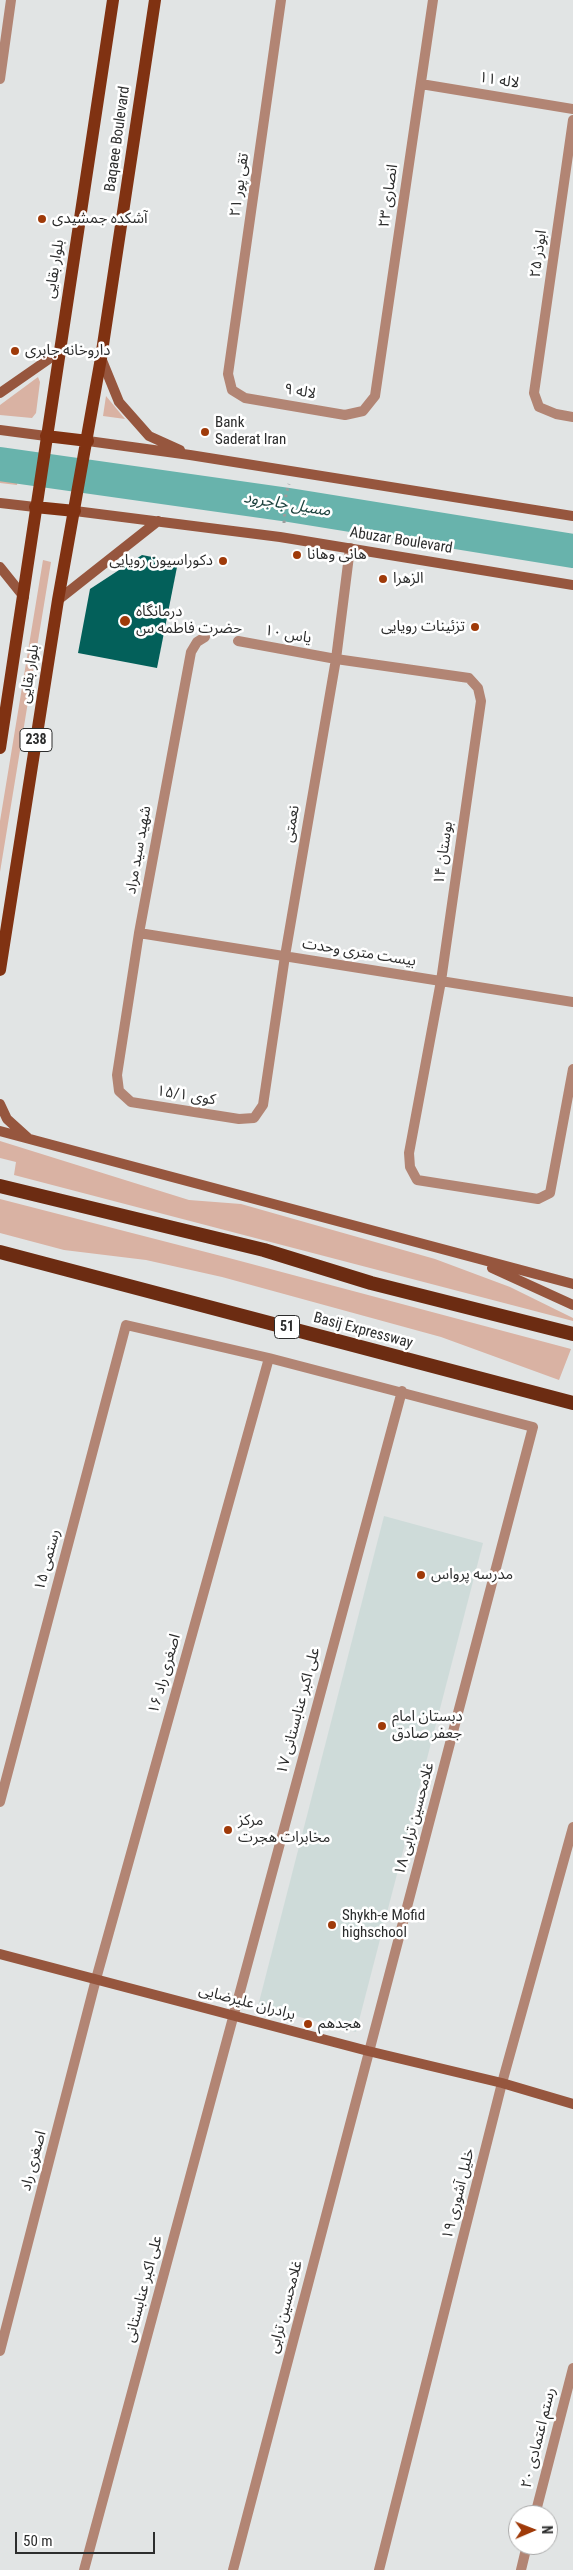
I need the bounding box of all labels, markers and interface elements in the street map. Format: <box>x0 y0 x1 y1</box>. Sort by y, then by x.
street label: لاله ۱۱ <box>478 69 520 93</box>
street label: Baqaee Boulevard <box>102 85 134 193</box>
street label: تقی پور ۲۱ <box>227 152 253 218</box>
street label: انصاری ۲۳ <box>376 163 402 229</box>
place label: آشکده جمشیدی <box>52 210 148 228</box>
marker: آشکده جمشیدی <box>36 213 48 225</box>
street label: ابوذر ۲۵ <box>527 229 551 279</box>
street label: بلوار بقایی <box>41 238 69 300</box>
place label: داروخانه جابری <box>25 342 110 360</box>
marker: داروخانه جابری <box>9 345 21 357</box>
street label: لاله ۹ <box>283 380 317 404</box>
place label: Bank Saderat Iran <box>215 414 286 449</box>
marker: Bank Saderat Iran <box>199 426 211 438</box>
water label: مسیل جاجرود <box>242 489 332 521</box>
street label: Abuzar Boulevard <box>348 524 454 558</box>
place label: هانی وهانا <box>307 546 367 564</box>
marker: هانی وهانا <box>291 549 303 561</box>
place label: دکوراسیون رویایی <box>109 552 213 570</box>
marker: دکوراسیون رویایی <box>217 555 229 567</box>
place label: الزهرا <box>393 570 424 588</box>
marker: الزهرا <box>377 573 389 585</box>
place label: درمانگاه حضرت فاطمه س <box>136 603 242 638</box>
marker: درمانگاه حضرت فاطمه س <box>118 614 132 628</box>
place label: تزئینات رویایی <box>381 618 465 636</box>
marker: تزئینات رویایی <box>469 621 481 633</box>
street label: یاس ۱۰ <box>263 622 313 648</box>
street label: بلوار بقایی <box>16 643 44 705</box>
road number: 238 <box>20 728 52 752</box>
street label: شهید سید مراد <box>122 804 156 896</box>
street label: نعمتی <box>280 804 304 844</box>
street label: بوستان ۱۴ <box>431 820 457 886</box>
street label: بیست متری وحدت <box>301 935 417 971</box>
street label: کوی ۱۵/۱ <box>155 1082 217 1110</box>
street label: Basij Expressway <box>311 1309 415 1353</box>
road number: 51 <box>274 1315 300 1338</box>
street label: رستمی ۱۵ <box>31 1527 65 1593</box>
place label: مدرسه پرواس <box>431 1566 513 1584</box>
marker: مدرسه پرواس <box>415 1569 427 1581</box>
street label: اصغری راد ۱۶ <box>145 1632 185 1716</box>
street label: علی اکبر عنابستانی ۱۷ <box>273 1646 325 1776</box>
place label: دبستان امام جعفر صادق <box>392 1708 463 1743</box>
marker: دبستان امام جعفر صادق <box>376 1720 388 1732</box>
street label: غلامحسین ترابی ۱۸ <box>391 1761 439 1877</box>
place label: مرکز مخابرات هجرت <box>238 1812 330 1847</box>
marker: مرکز مخابرات هجرت <box>222 1824 234 1836</box>
place label: Shykh-e Mofid highschool <box>342 1907 425 1942</box>
marker: Shykh-e Mofid highschool <box>326 1919 338 1931</box>
street label: برادران علیرضایی <box>197 1981 297 2025</box>
place label: هجدهم <box>318 2015 361 2033</box>
marker: هجدهم <box>302 2018 314 2030</box>
street label: اصغری راد <box>17 2129 51 2193</box>
street label: خلیل آشوری ۱۹ <box>439 2147 479 2241</box>
street label: علی اکبر عنابستانی <box>121 2234 167 2344</box>
street label: غلامحسین ترابی <box>265 2259 307 2355</box>
street label: رستم اعتمادی ۲۰ <box>518 2386 560 2490</box>
north arrow <box>508 2505 558 2555</box>
scale bar <box>18 2522 158 2554</box>
text: N <box>539 2525 555 2534</box>
text: 50 m <box>23 2532 53 2550</box>

